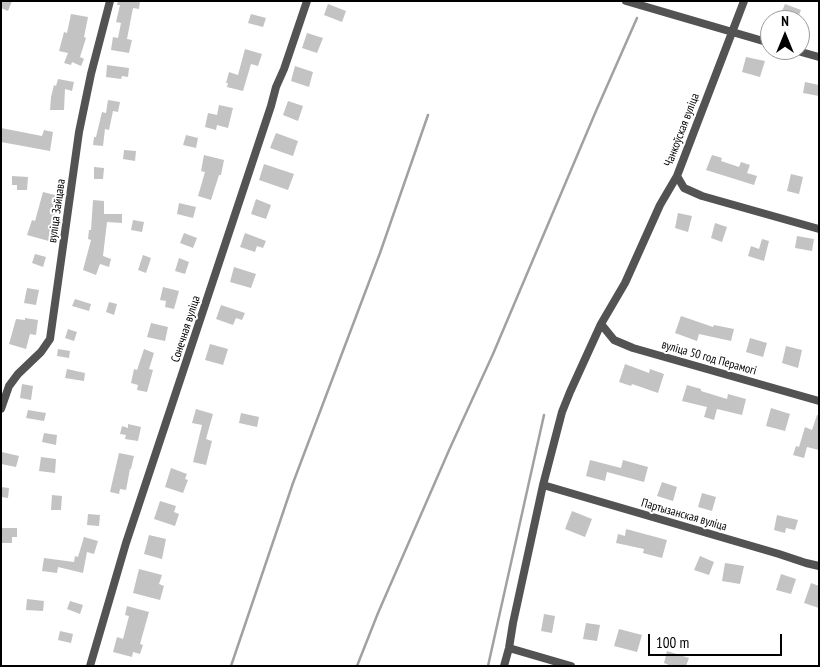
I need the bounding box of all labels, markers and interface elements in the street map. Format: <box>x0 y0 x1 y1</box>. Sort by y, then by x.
north arrow <box>760 10 810 60</box>
text: N <box>781 12 789 30</box>
street label: Чанкоўская вуліца <box>661 91 703 169</box>
street label: вуліца Зайцава <box>45 178 69 244</box>
street label: Сонечная вуліца <box>168 294 204 364</box>
street label: вуліца 50 год Перамогі <box>660 338 758 378</box>
street label: Партызанская вуліца <box>640 496 728 534</box>
scale bar <box>650 624 784 656</box>
text: 100 m <box>656 633 689 652</box>

